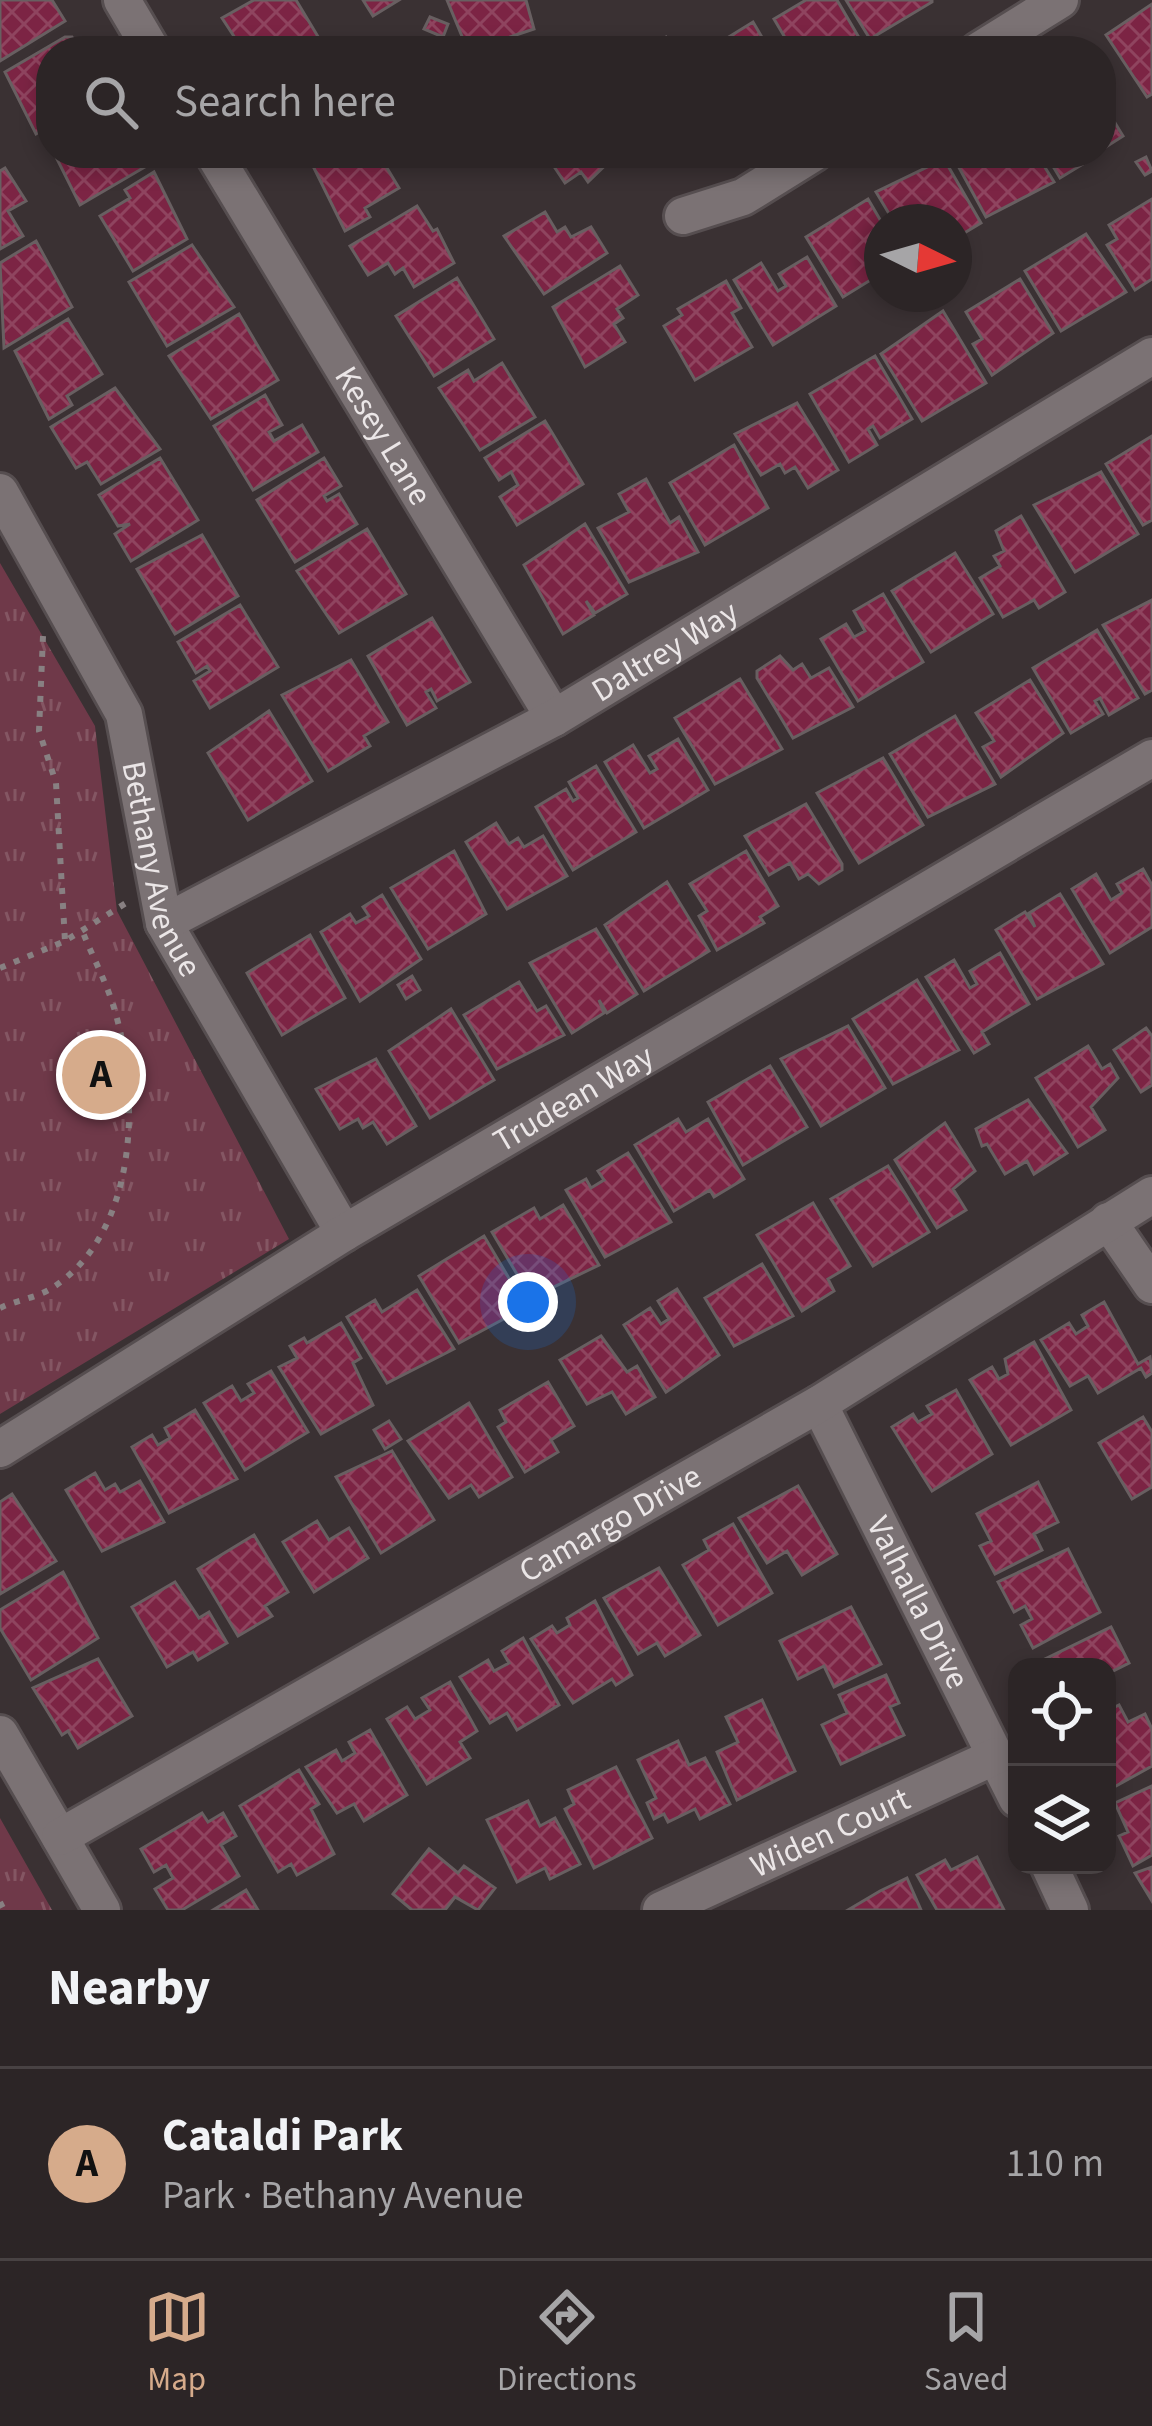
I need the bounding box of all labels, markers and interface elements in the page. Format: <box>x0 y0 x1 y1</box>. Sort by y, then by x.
search box <box>36 36 1116 168</box>
icon: search <box>78 69 144 135</box>
text: Search here <box>174 70 396 134</box>
north arrow <box>864 204 972 312</box>
street label: Kesey Lane <box>323 357 444 514</box>
street label: Daltrey Way <box>583 588 747 713</box>
street label: Bethany Avenue <box>110 757 214 985</box>
pin: A <box>62 1030 140 1120</box>
street label: Trudean Way <box>484 1032 663 1164</box>
your location <box>498 1272 558 1332</box>
street label: Camargo Drive <box>510 1453 710 1594</box>
street label: Valhalla Drive <box>855 1508 982 1697</box>
map controls <box>1008 1658 1116 1874</box>
button: locate <box>1008 1658 1116 1766</box>
button: layers <box>1008 1766 1116 1874</box>
street label: Widen Court <box>743 1775 917 1889</box>
text: Nearby <box>48 1952 210 2024</box>
text: Cataldi Park <box>162 2104 403 2168</box>
text: A <box>76 2136 98 2192</box>
text: 110 m <box>1006 2136 1104 2192</box>
text: Park · Bethany Avenue <box>162 2168 524 2224</box>
tab: Map <box>144 2284 210 2403</box>
tab: Directions <box>497 2284 637 2403</box>
tab: Saved <box>924 2284 1008 2403</box>

